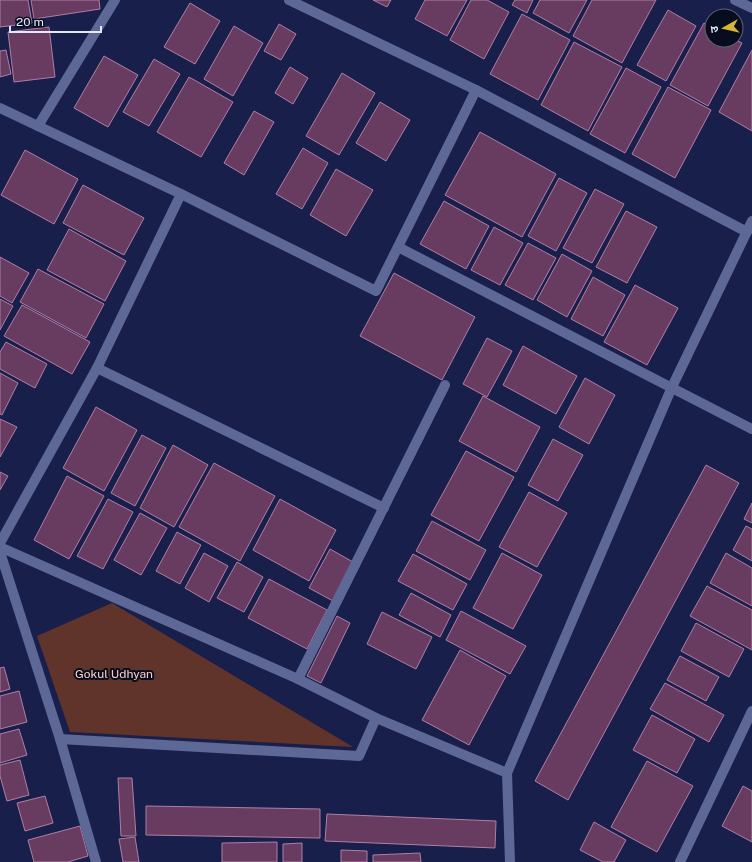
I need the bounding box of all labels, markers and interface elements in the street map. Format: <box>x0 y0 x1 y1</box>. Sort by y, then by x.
scale bar <box>10 8 101 34</box>
north arrow <box>704 8 744 48</box>
text: 20 m <box>16 15 44 29</box>
text: उ <box>708 25 720 33</box>
park label: Gokul Udhyan <box>75 667 153 681</box>

